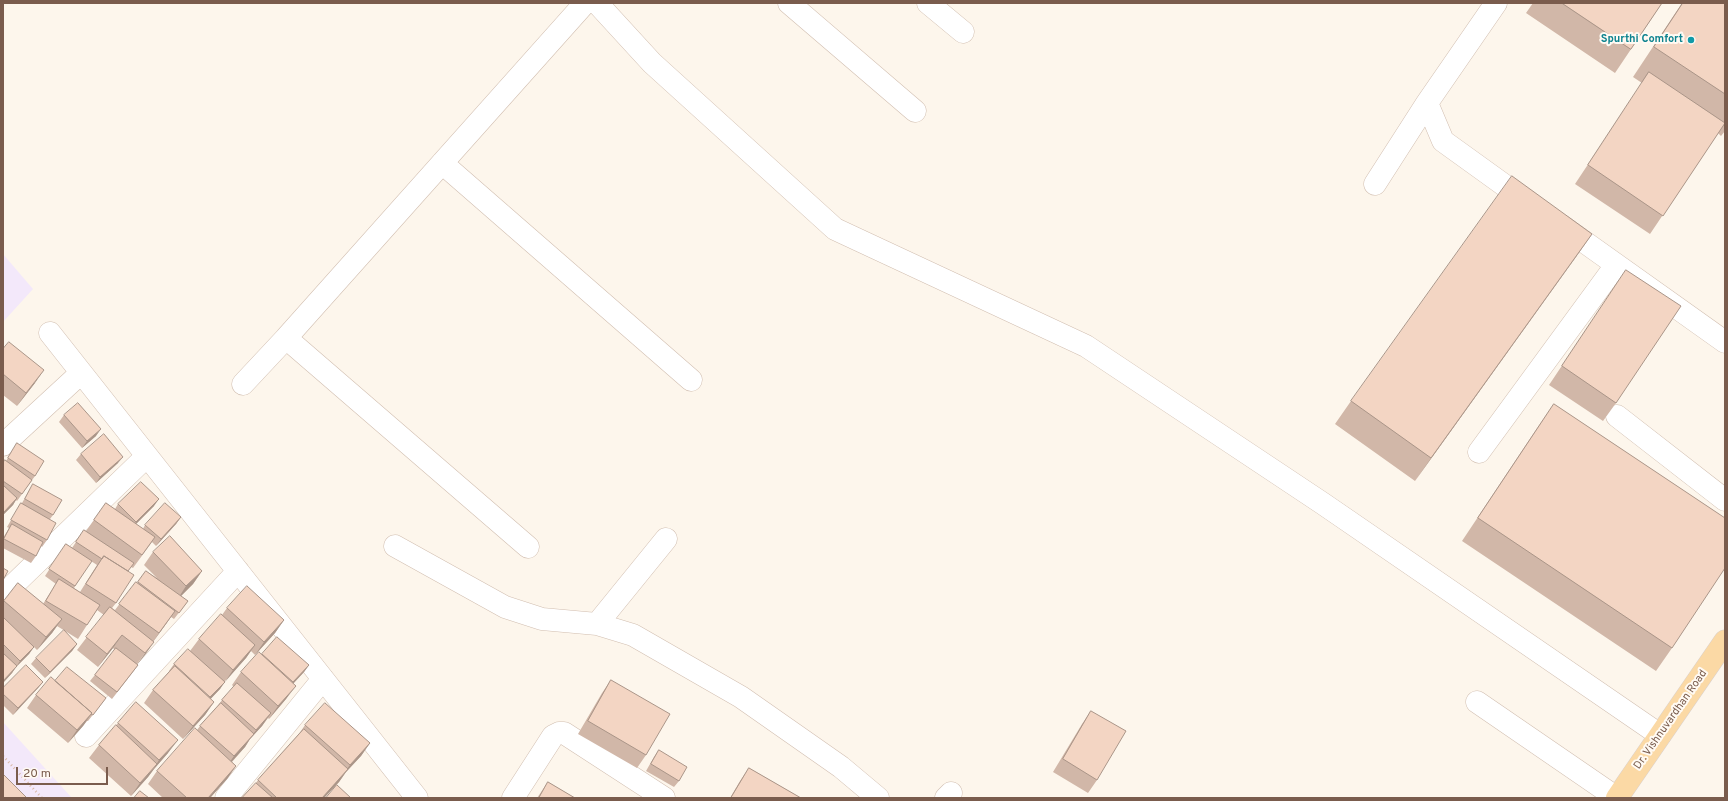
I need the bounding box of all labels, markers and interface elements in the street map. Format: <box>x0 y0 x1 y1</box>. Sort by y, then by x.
place label: Spurthi Comfort <box>1601 33 1683 47</box>
marker: Spurthi Comfort <box>1686 35 1696 45</box>
street label: Dr. Vishnuvardhan Road <box>1632 668 1710 772</box>
scale bar <box>18 759 110 785</box>
text: 20 m <box>23 766 51 782</box>

